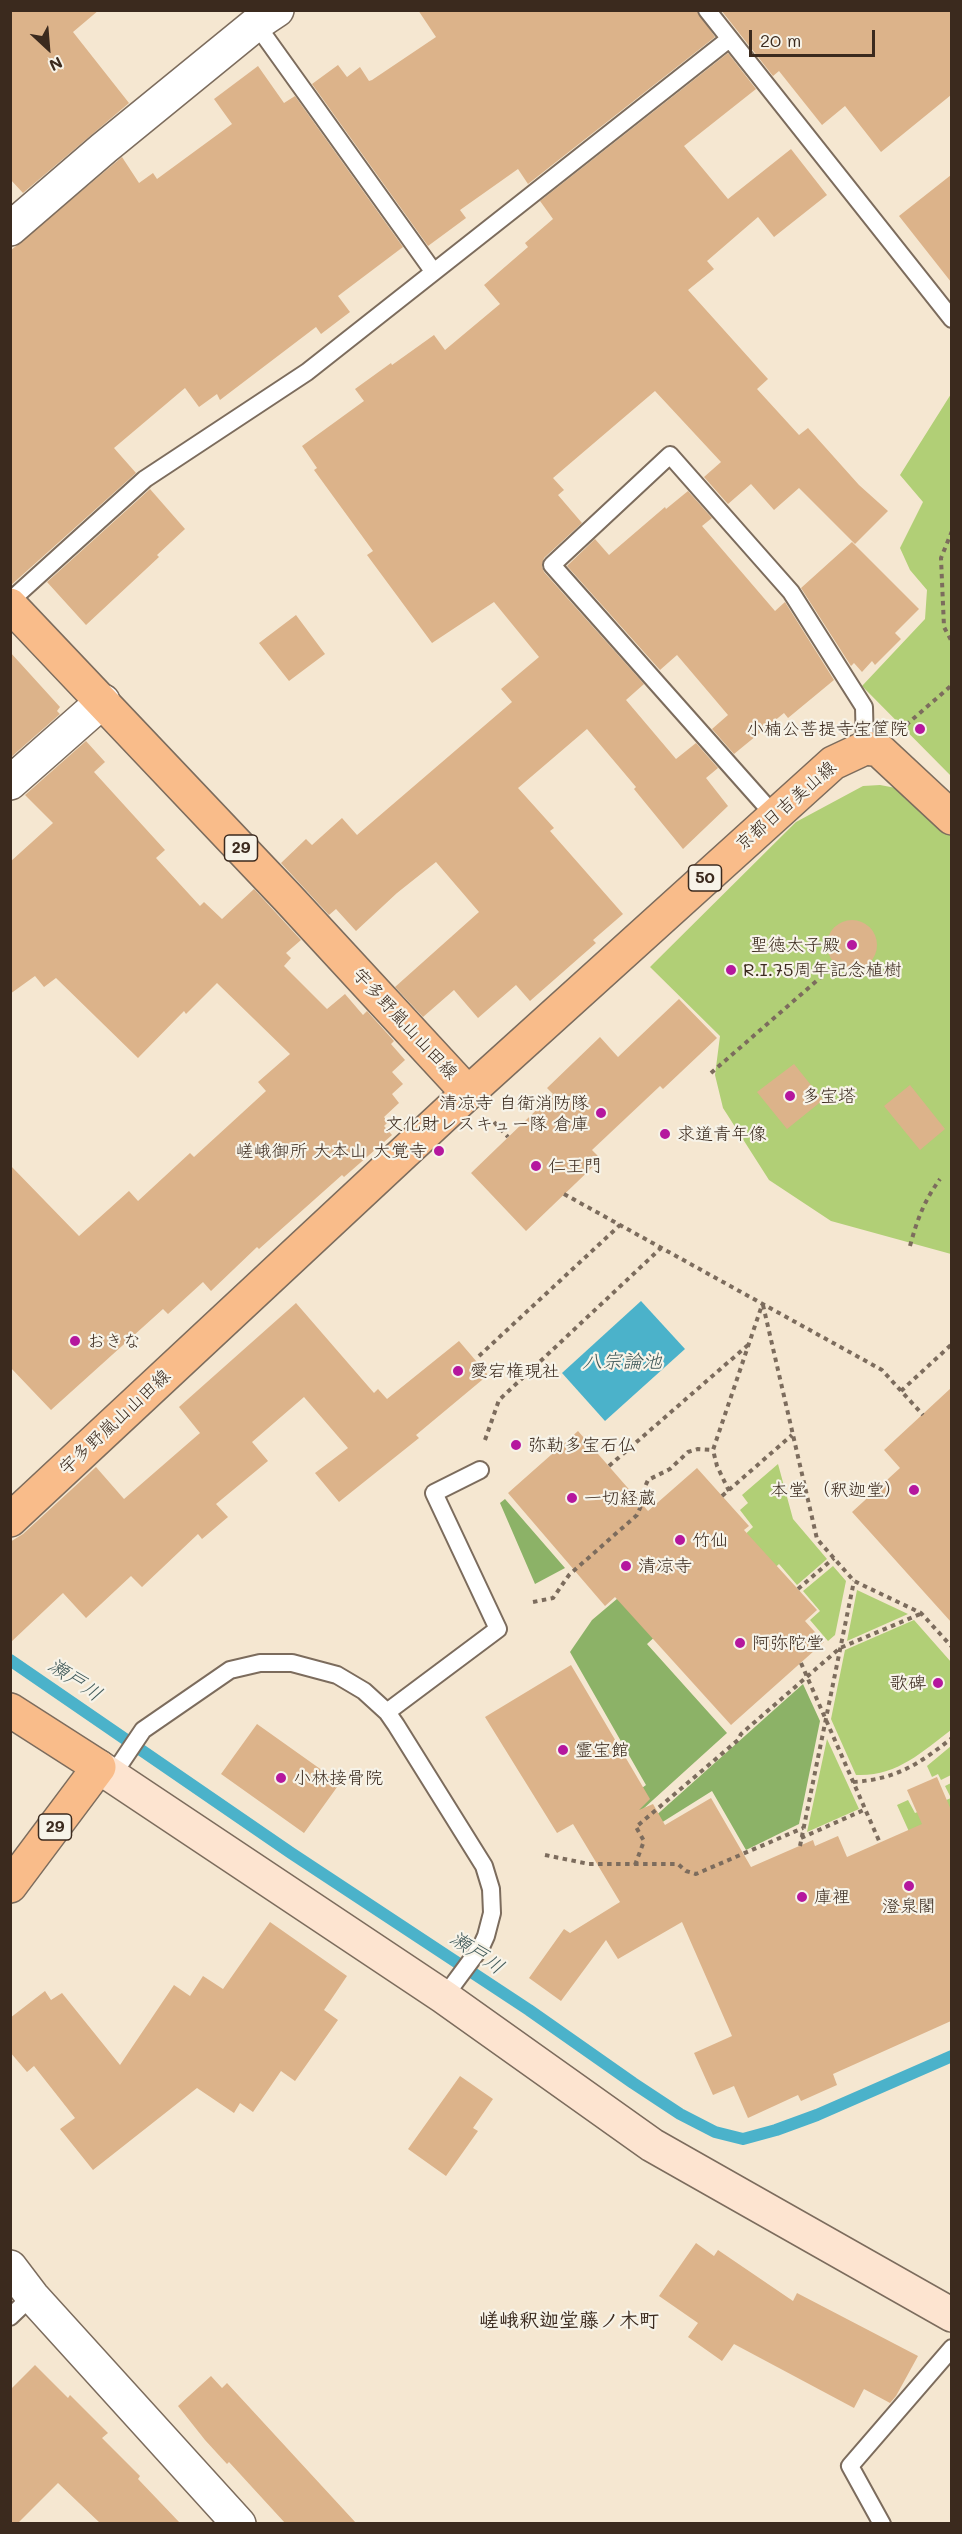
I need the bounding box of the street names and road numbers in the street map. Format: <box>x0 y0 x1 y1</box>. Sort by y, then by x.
street label: 京都日吉美山線 <box>731 757 841 855</box>
road number: 29 <box>224 835 258 861</box>
road number: 50 <box>688 865 722 891</box>
street label: 宇多野嵐山山田線 <box>348 964 462 1084</box>
street label: 宇多野嵐山山田線 <box>55 1365 175 1479</box>
road number: 29 <box>38 1814 72 1840</box>

